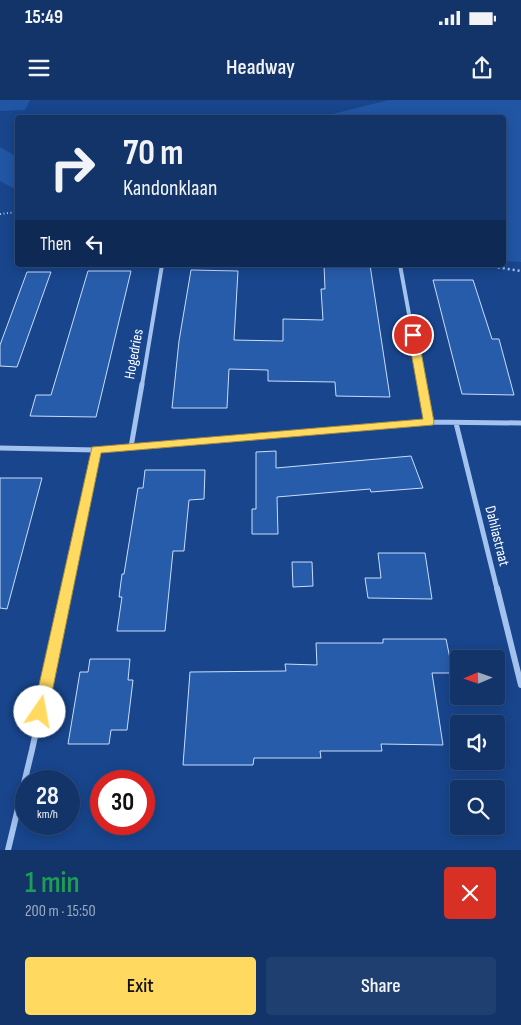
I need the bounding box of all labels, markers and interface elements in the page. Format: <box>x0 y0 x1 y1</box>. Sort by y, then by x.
text: 15:49 <box>25 6 63 29</box>
icon: menu <box>25 54 53 82</box>
text: Headway <box>226 54 295 81</box>
icon: share <box>468 54 496 82</box>
text: 70 m <box>123 132 183 175</box>
icon: right <box>40 135 105 200</box>
text: Kandonklaan <box>123 175 217 202</box>
icon: left <box>81 230 109 258</box>
text: Then <box>40 233 71 256</box>
pin <box>392 314 434 356</box>
icon: arrive <box>399 321 427 349</box>
street label: Hogedries <box>120 327 148 381</box>
street label: Dahliastraat <box>480 504 514 568</box>
north arrow <box>450 650 505 705</box>
map controls <box>450 650 505 835</box>
position arrow <box>13 685 65 737</box>
button: sound <box>450 715 505 770</box>
speed limit sign: 30 <box>90 770 155 835</box>
button: search <box>450 780 505 835</box>
text: 28 <box>36 781 59 812</box>
text: km/h <box>37 807 58 822</box>
text: 1 min <box>25 865 80 901</box>
button: close <box>444 867 496 919</box>
text: 200 m · 15:50 <box>25 902 96 921</box>
button: Exit <box>25 957 256 1015</box>
button: Share <box>266 957 496 1015</box>

